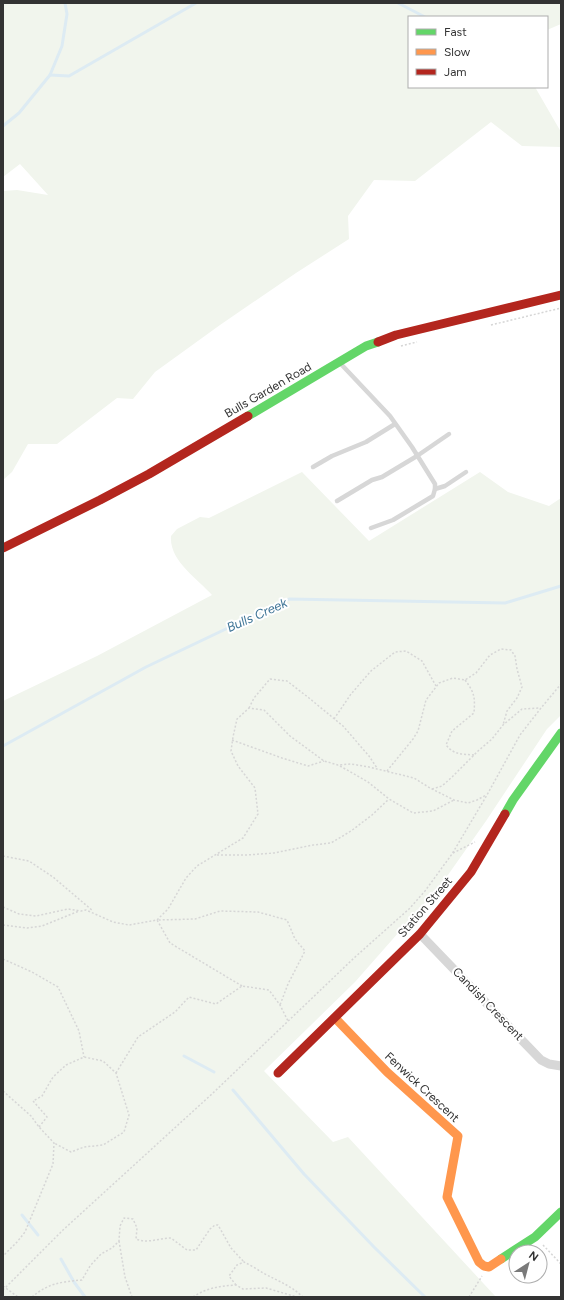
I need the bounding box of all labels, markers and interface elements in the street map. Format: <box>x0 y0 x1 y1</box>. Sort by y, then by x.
legend <box>408 16 548 88</box>
text: Fast <box>444 25 467 39</box>
text: Slow <box>444 45 471 59</box>
text: Jam <box>444 65 467 79</box>
street label: Bulls Garden Road <box>222 359 314 421</box>
water label: Bulls Creek <box>224 595 290 635</box>
street label: Station Street <box>395 874 455 940</box>
street label: Candish Crescent <box>450 965 527 1044</box>
street label: Fenwick Crescent <box>382 1049 462 1125</box>
north arrow <box>508 1244 548 1284</box>
text: N <box>526 1249 541 1264</box>

